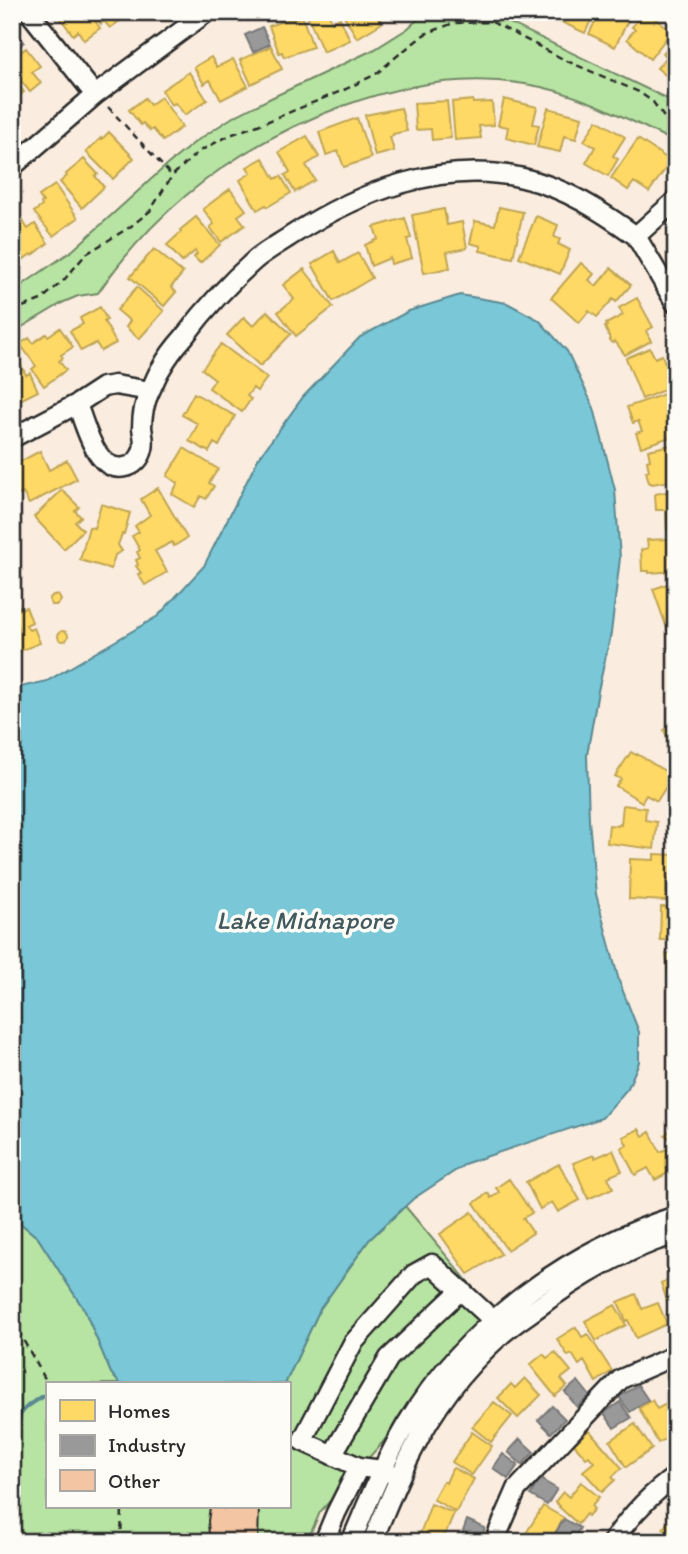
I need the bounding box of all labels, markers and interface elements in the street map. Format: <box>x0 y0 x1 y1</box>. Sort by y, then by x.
water label: Lake Midnapore <box>216 904 395 936</box>
legend <box>46 1382 290 1508</box>
text: Homes <box>108 1398 170 1423</box>
text: Industry <box>108 1432 186 1457</box>
text: Other <box>108 1468 161 1493</box>

